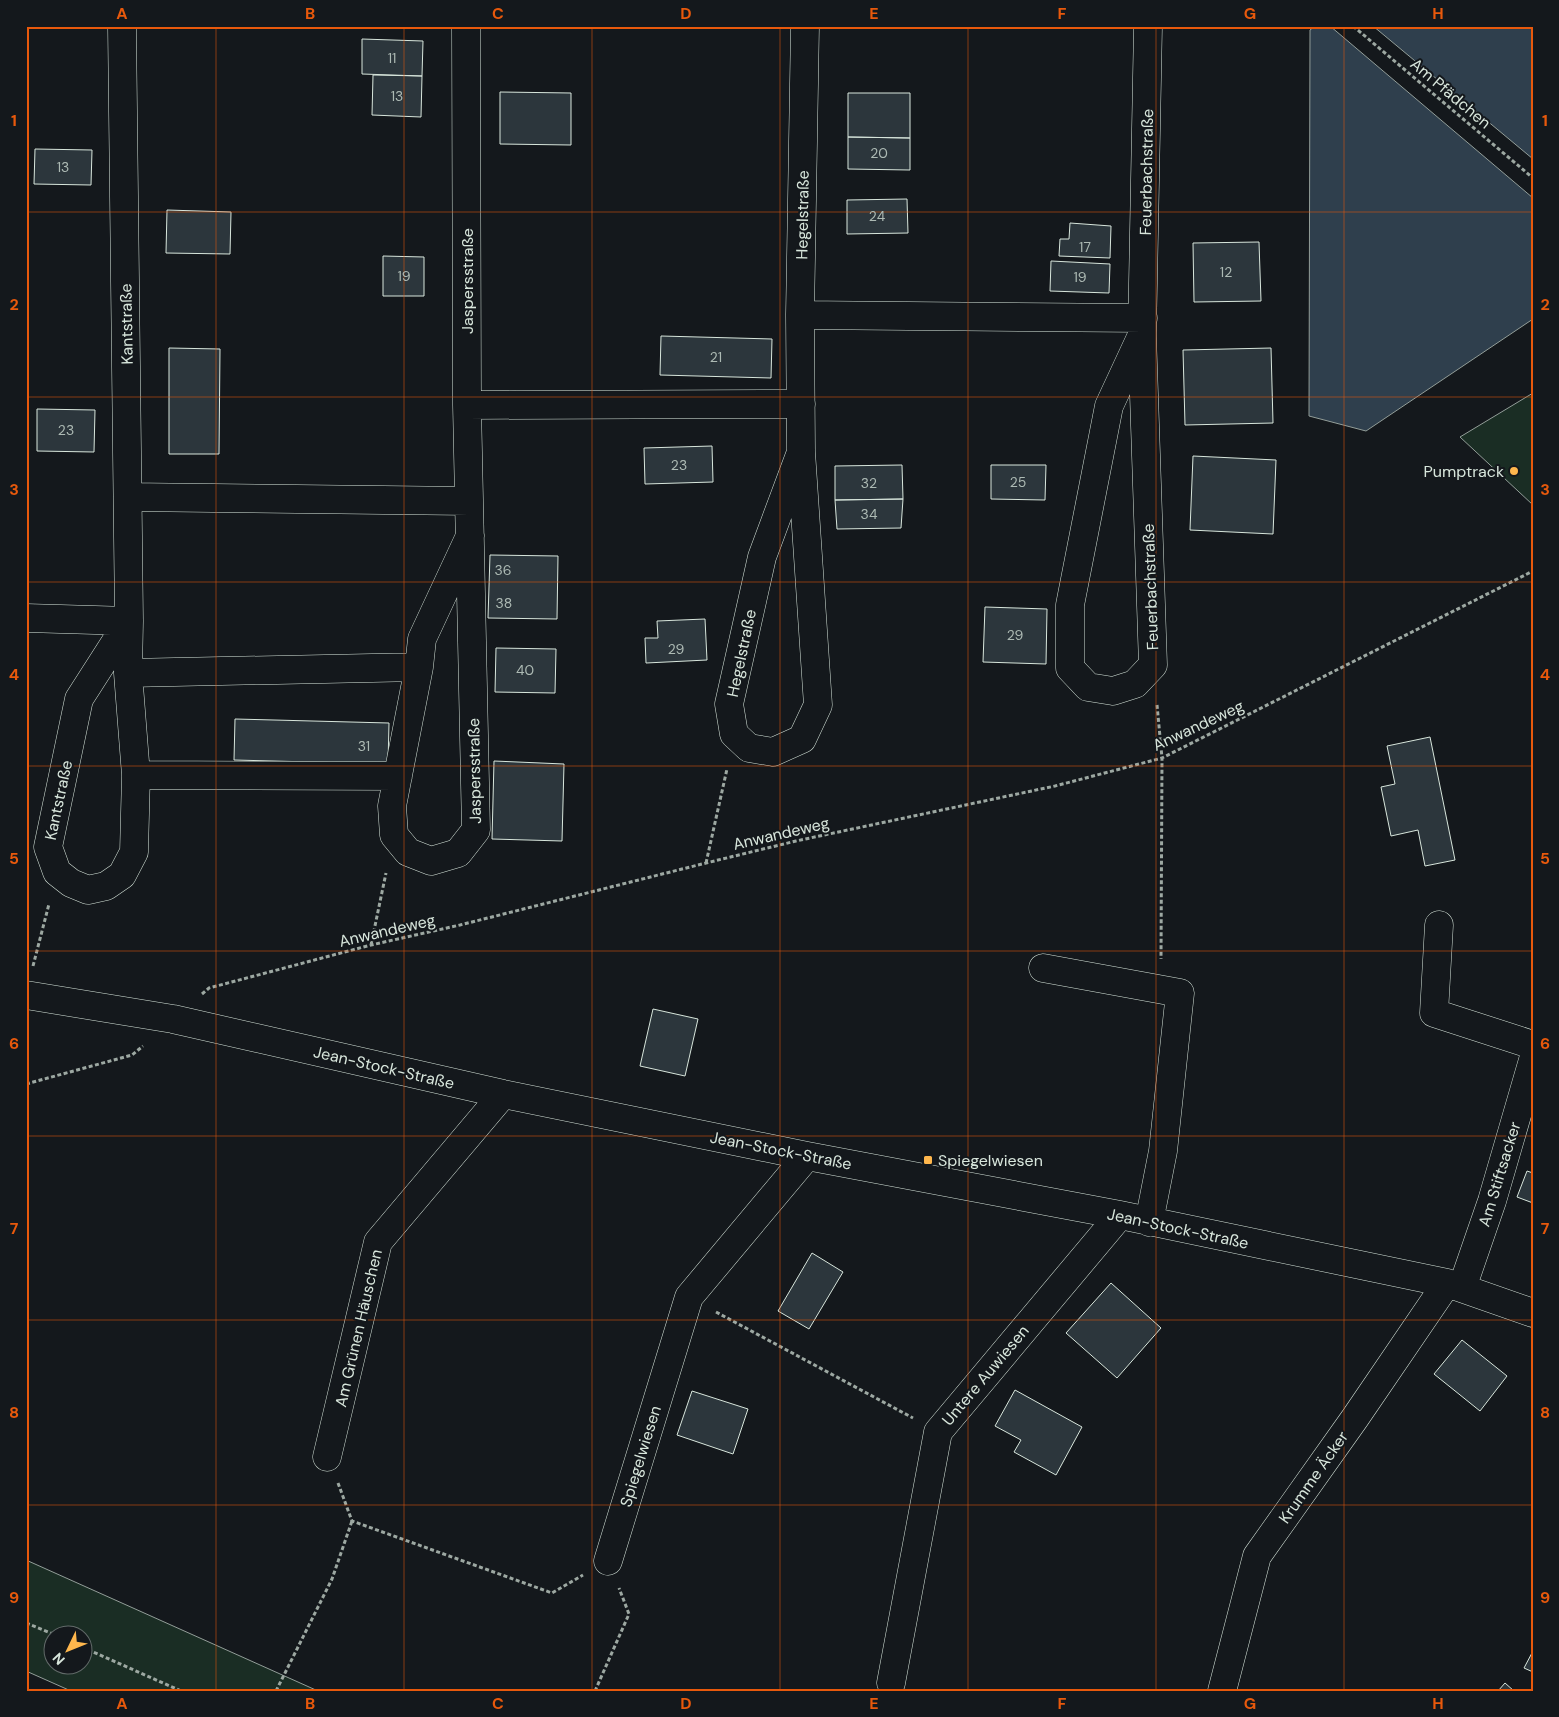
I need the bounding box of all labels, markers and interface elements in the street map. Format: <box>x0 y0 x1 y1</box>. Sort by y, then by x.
text: A <box>116 3 128 24</box>
text: B <box>305 3 315 24</box>
text: C <box>492 3 504 24</box>
text: D <box>680 3 692 24</box>
text: E <box>869 3 879 24</box>
text: F <box>1058 3 1067 24</box>
text: G <box>1244 3 1256 24</box>
text: H <box>1432 3 1444 24</box>
house number: 11 <box>388 49 396 67</box>
street label: Am Pfädchen <box>1406 54 1495 133</box>
house number: 13 <box>391 87 403 105</box>
street label: Feuerbachstraße <box>1135 109 1158 235</box>
text: 1 <box>11 110 17 131</box>
text: 1 <box>1542 110 1548 131</box>
house number: 20 <box>870 144 888 162</box>
house number: 13 <box>57 158 69 176</box>
street label: Hegelstraße <box>791 170 814 260</box>
house number: 24 <box>869 207 886 225</box>
street label: Jaspersstraße <box>457 228 478 334</box>
house number: 17 <box>1079 238 1091 256</box>
house number: 12 <box>1220 263 1232 281</box>
house number: 19 <box>397 267 411 285</box>
house number: 19 <box>1073 268 1087 286</box>
street label: Kantstraße <box>115 283 138 365</box>
text: 2 <box>9 294 19 315</box>
text: 2 <box>1540 294 1550 315</box>
house number: 21 <box>710 348 722 366</box>
house number: 23 <box>58 421 74 439</box>
house number: 23 <box>671 456 687 474</box>
place label: Pumptrack <box>1423 461 1504 482</box>
marker: Pumptrack <box>1508 465 1520 477</box>
house number: 25 <box>1010 473 1026 491</box>
house number: 32 <box>861 474 877 492</box>
text: 3 <box>9 479 19 500</box>
text: 3 <box>1540 479 1550 500</box>
house number: 34 <box>861 505 878 523</box>
street label: Feuerbachstraße <box>1138 523 1163 651</box>
house number: 36 <box>494 561 512 579</box>
house number: 38 <box>496 594 512 612</box>
street label: Hegelstraße <box>722 607 761 699</box>
house number: 29 <box>1007 626 1024 644</box>
house number: 29 <box>668 640 685 658</box>
house number: 40 <box>516 661 534 679</box>
text: 4 <box>9 664 19 685</box>
text: 4 <box>1540 664 1550 685</box>
street label: Anwandeweg <box>1149 695 1247 756</box>
street label: Jaspersstraße <box>463 718 486 824</box>
house number: 31 <box>358 737 370 755</box>
street label: Kantstraße <box>40 758 77 842</box>
street label: Anwandeweg <box>731 812 831 855</box>
text: 5 <box>9 848 19 869</box>
text: 5 <box>1540 848 1550 869</box>
street label: Anwandeweg <box>337 909 437 952</box>
text: 6 <box>9 1033 19 1054</box>
text: 6 <box>1540 1033 1550 1054</box>
street label: Jean-Stock-Straße <box>311 1041 456 1094</box>
street label: Am Stiftsacker <box>1474 1119 1525 1229</box>
street label: Jean-Stock-Straße <box>708 1126 854 1175</box>
place label: Spiegelwiesen <box>938 1150 1043 1171</box>
marker: Spiegelwiesen <box>922 1154 934 1166</box>
street label: Jean-Stock-Straße <box>1105 1203 1250 1254</box>
text: 7 <box>10 1218 19 1239</box>
text: 7 <box>1541 1218 1550 1239</box>
street label: Am Grünen Häuschen <box>330 1247 387 1409</box>
street label: Untere Auwiesen <box>937 1321 1034 1430</box>
text: 8 <box>9 1402 19 1423</box>
text: 8 <box>1540 1402 1550 1423</box>
street label: Spiegelwiesen <box>615 1403 666 1509</box>
street label: Krumme Äcker <box>1274 1427 1353 1528</box>
text: 9 <box>9 1587 19 1608</box>
text: 9 <box>1540 1587 1550 1608</box>
north arrow <box>42 1624 92 1674</box>
text: N <box>48 1649 69 1669</box>
text: A <box>116 1693 128 1714</box>
text: B <box>305 1693 315 1714</box>
text: C <box>492 1693 504 1714</box>
text: D <box>680 1693 692 1714</box>
text: E <box>869 1693 879 1714</box>
text: F <box>1058 1693 1067 1714</box>
text: G <box>1244 1693 1256 1714</box>
text: H <box>1432 1693 1444 1714</box>

